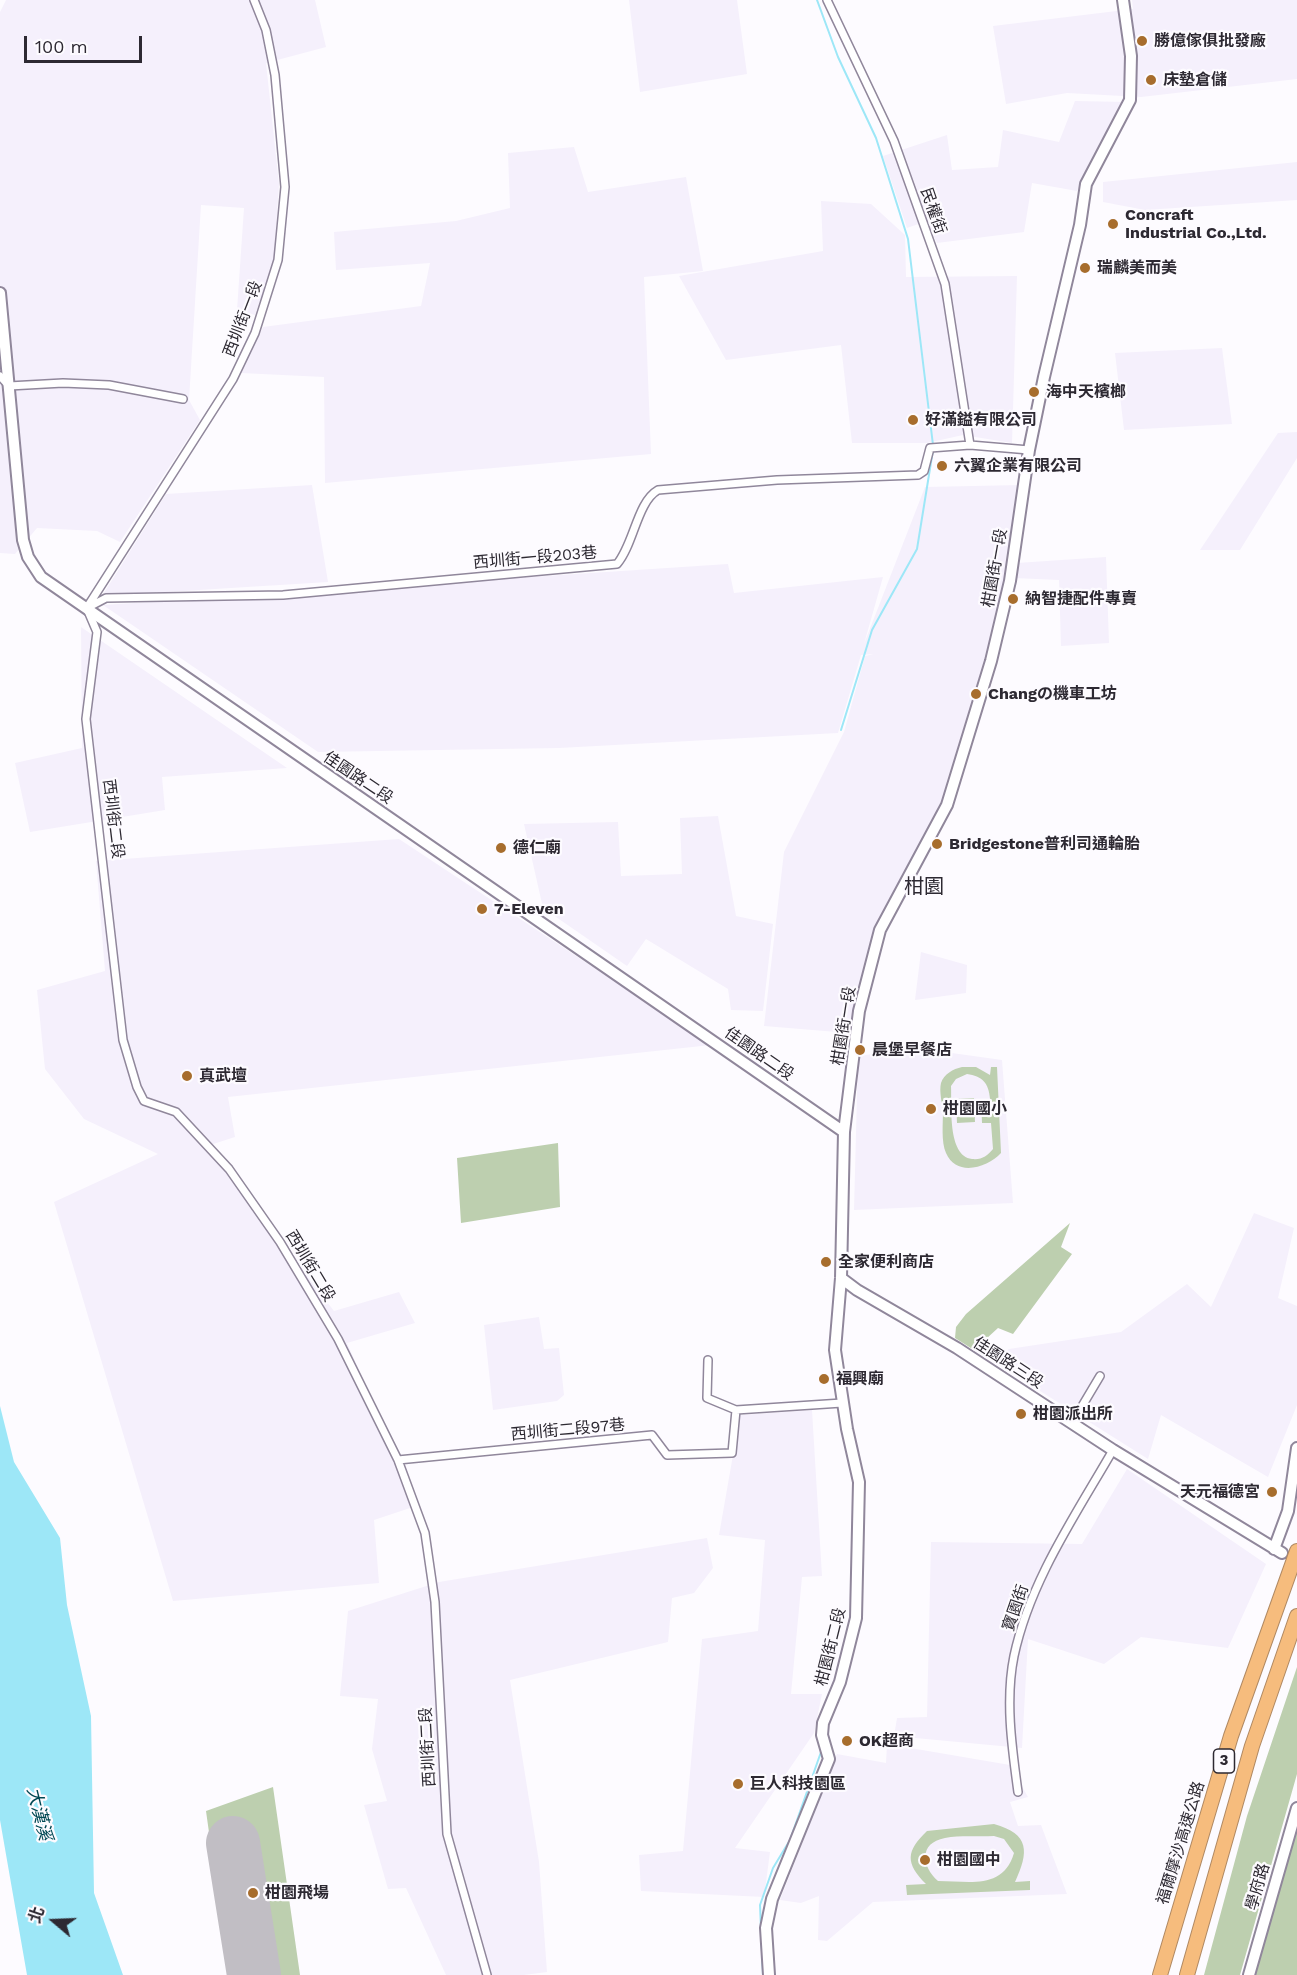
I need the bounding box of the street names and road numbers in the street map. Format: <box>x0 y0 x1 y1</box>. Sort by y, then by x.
street label: 民權街 <box>916 185 950 237</box>
street label: 西圳街一段 <box>220 278 266 360</box>
street label: 柑園街一段 <box>979 527 1011 609</box>
street label: 西圳街一段203巷 <box>472 543 598 573</box>
street label: 佳園路二段 <box>319 748 397 808</box>
street label: 西圳街二段 <box>99 778 127 860</box>
street label: 柑園街一段 <box>828 985 860 1067</box>
street label: 佳園路二段 <box>721 1023 797 1085</box>
street label: 西圳街二段 <box>281 1227 339 1305</box>
street label: 佳園路三段 <box>969 1333 1047 1393</box>
street label: 西圳街二段97巷 <box>510 1415 626 1445</box>
street label: 寶園街 <box>999 1582 1033 1634</box>
street label: 柑園街二段 <box>812 1606 850 1688</box>
street label: 西圳街二段 <box>416 1707 440 1787</box>
road number: 3 <box>1214 1749 1234 1773</box>
street label: 福爾摩沙高速公路 <box>1153 1779 1209 1907</box>
street label: 學府路 <box>1242 1861 1274 1913</box>

